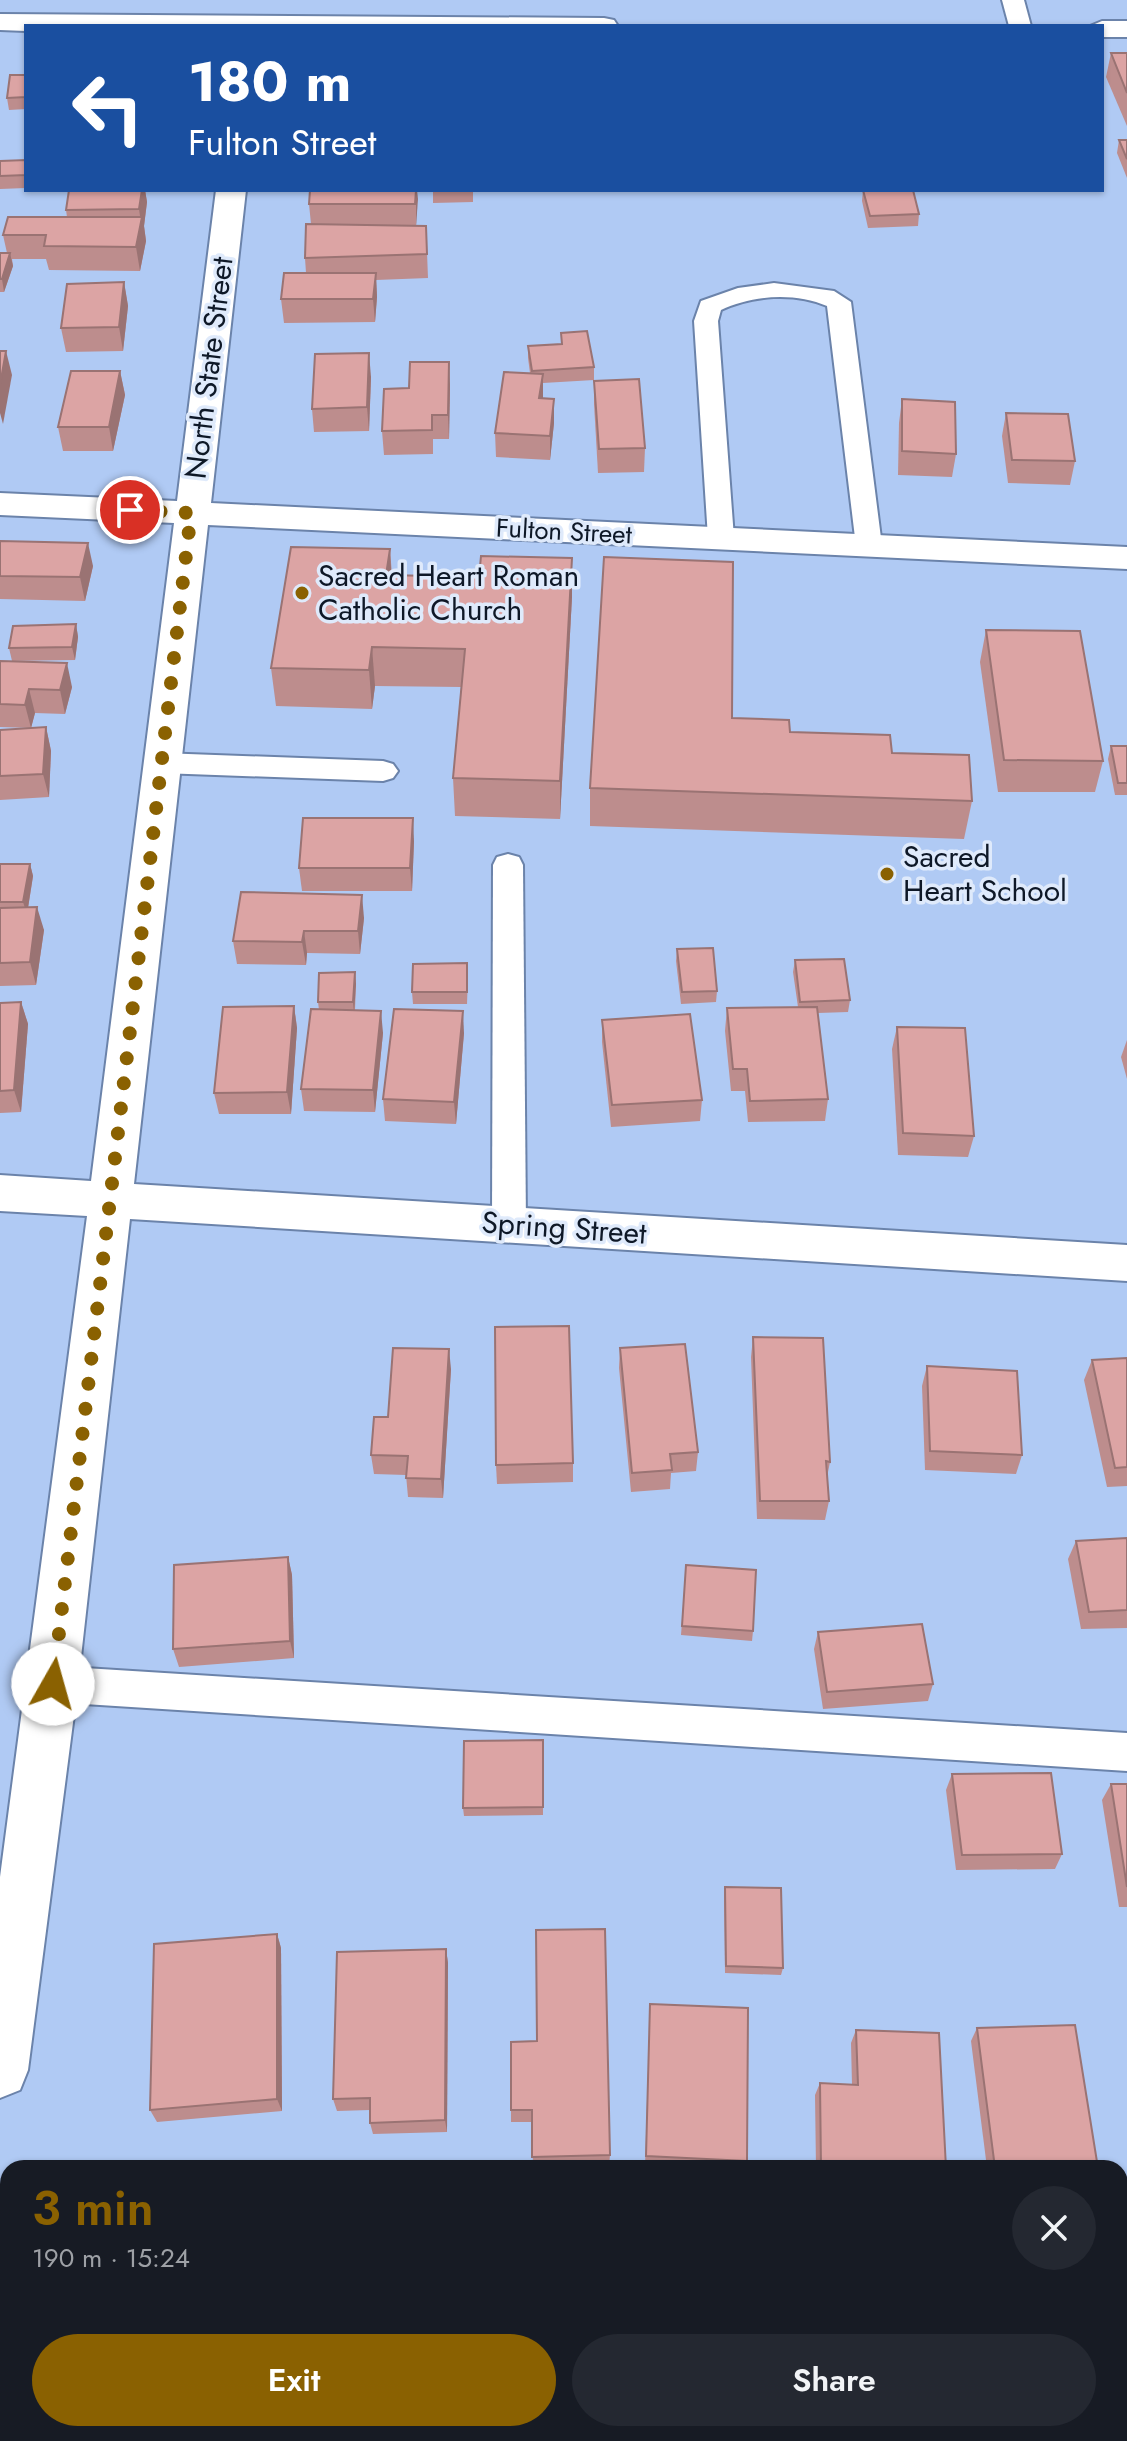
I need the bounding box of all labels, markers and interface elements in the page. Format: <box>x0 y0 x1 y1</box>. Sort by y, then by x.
text: 180 m <box>188 41 351 122</box>
icon: left <box>56 56 160 160</box>
text: Fulton Street <box>188 116 376 168</box>
street label: North State Street <box>174 254 244 481</box>
pin <box>96 476 164 544</box>
icon: arrive <box>108 488 152 532</box>
street label: Fulton Street <box>495 508 634 554</box>
place label: Sacred Heart Roman Catholic Church <box>318 554 579 631</box>
marker: Sacred Heart Roman Catholic Church <box>293 584 311 602</box>
place label: Sacred Heart School <box>903 835 1067 912</box>
marker: Sacred Heart School <box>878 865 896 883</box>
street label: Spring Street <box>480 1200 649 1255</box>
position arrow <box>11 1642 95 1726</box>
text: 3 min <box>32 2174 154 2243</box>
button: close <box>1012 2186 1096 2270</box>
text: 190 m · 15:24 <box>32 2239 190 2277</box>
button: Exit <box>32 2334 556 2426</box>
button: Share <box>572 2334 1096 2426</box>

